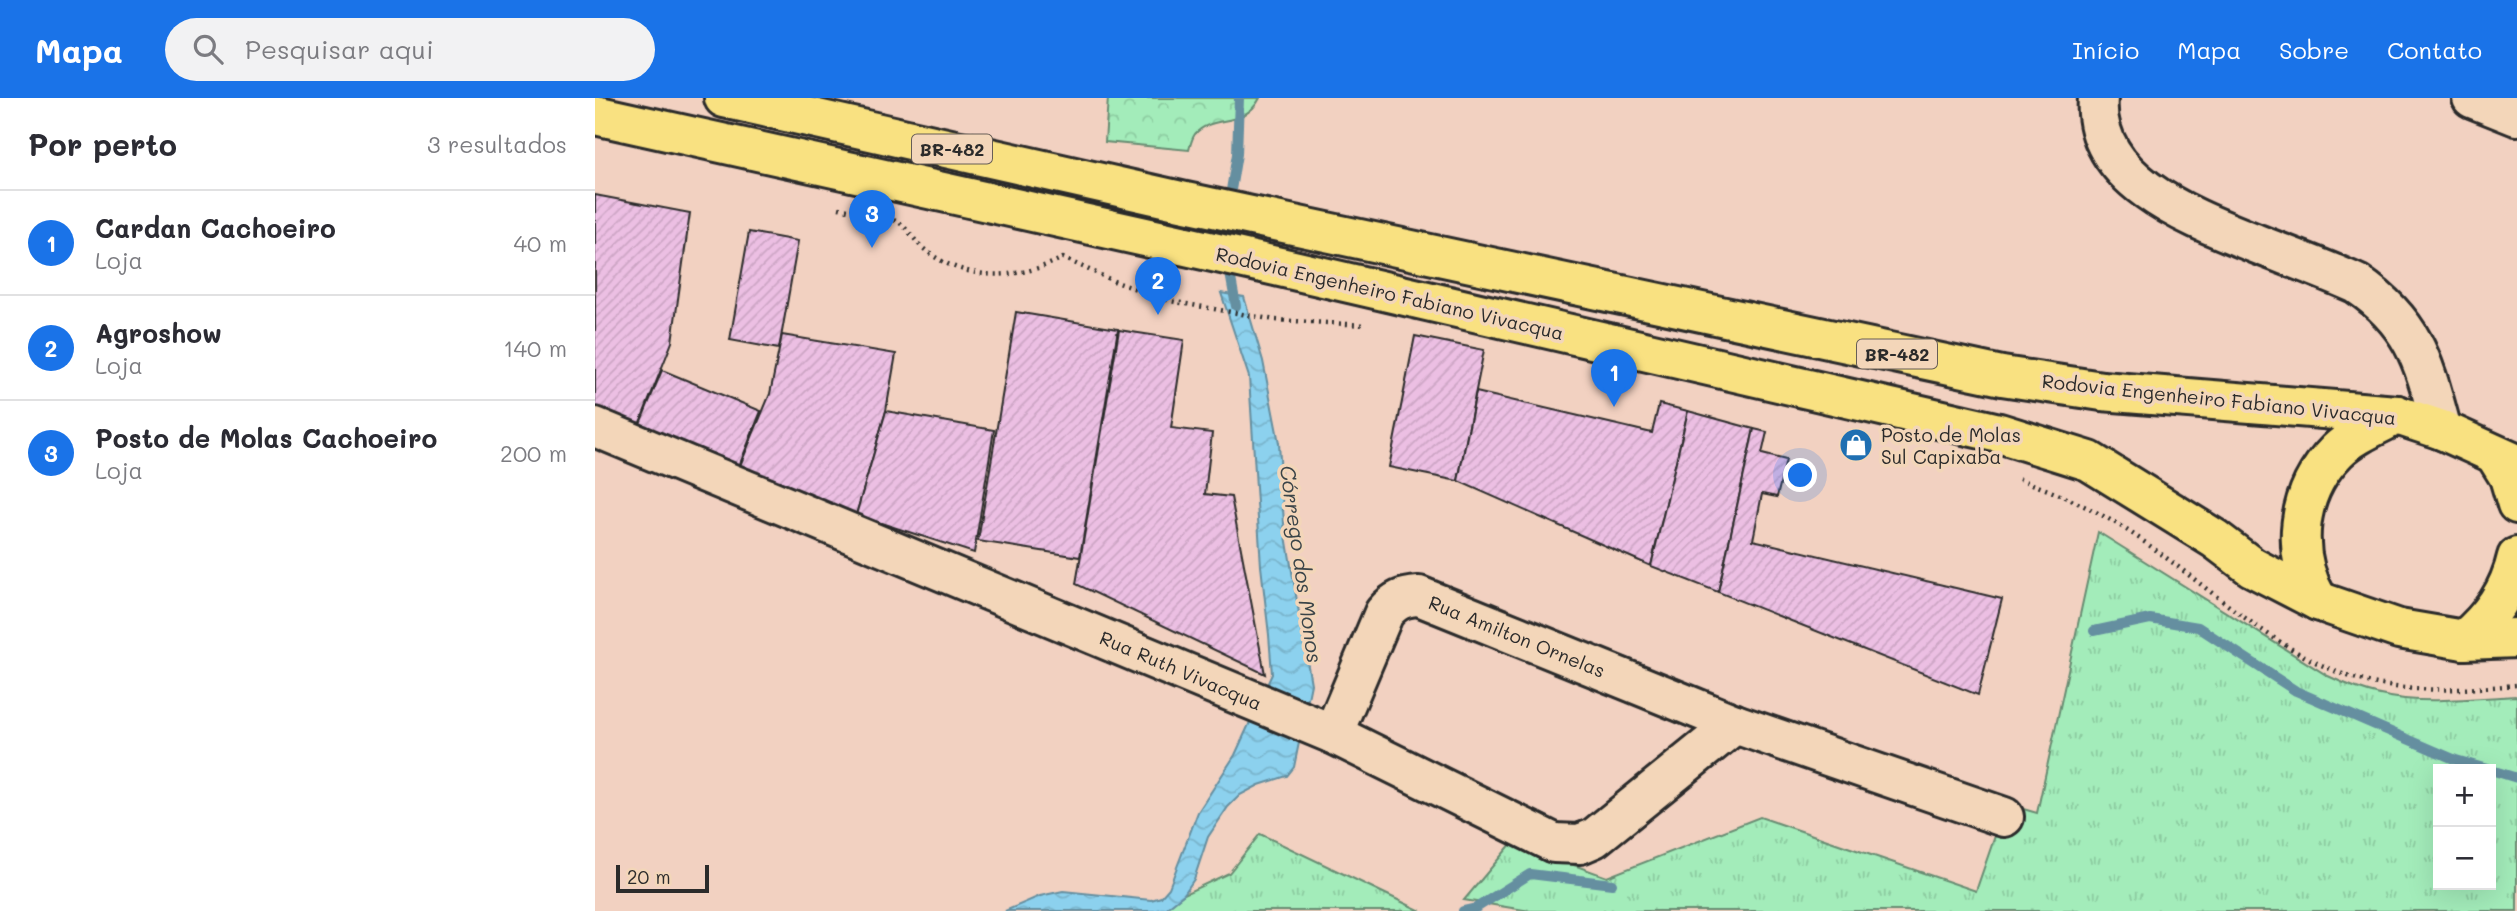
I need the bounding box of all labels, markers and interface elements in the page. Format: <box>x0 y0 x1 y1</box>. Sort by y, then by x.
search box <box>165 18 655 81</box>
text: Mapa <box>35 28 123 71</box>
icon: search <box>189 30 227 68</box>
text: Pesquisar aqui <box>245 32 434 66</box>
text: Início <box>2072 34 2139 65</box>
text: Mapa <box>2177 34 2241 65</box>
text: Sobre <box>2279 34 2349 65</box>
text: Contato <box>2387 34 2482 65</box>
text: Por perto <box>28 124 177 164</box>
text: 3 resultados <box>427 129 567 159</box>
road number: BR-482 <box>912 134 992 164</box>
pin: 3 <box>849 190 895 248</box>
text: Cardan Cachoeiro <box>95 211 336 245</box>
text: 1 <box>46 228 56 258</box>
text: 40 m <box>514 228 567 258</box>
street label: Rodovia Engenheiro Fabiano Vivacqua <box>1214 241 1566 345</box>
text: Loja <box>95 245 143 275</box>
pin: 2 <box>1135 257 1181 315</box>
text: Agroshow <box>95 316 222 350</box>
text: 2 <box>45 333 57 363</box>
text: 140 m <box>503 333 567 363</box>
road number: BR-482 <box>1857 340 1937 368</box>
pin: 1 <box>1591 349 1637 407</box>
text: Loja <box>95 350 143 380</box>
street label: Rodovia Engenheiro Fabiano Vivacqua <box>2041 368 2397 430</box>
text: Posto de Molas Cachoeiro <box>95 421 437 455</box>
place label: Posto de Molas Sul Capixaba <box>1881 422 2021 469</box>
shop icon: Posto de Molas Sul Capixaba <box>1837 426 1875 464</box>
text: 3 <box>44 438 58 468</box>
text: 200 m <box>500 438 567 468</box>
text: Loja <box>95 455 143 485</box>
your location <box>1783 458 1817 492</box>
water label: Córrego dos Monos <box>1275 464 1329 664</box>
street label: Rua Amilton Ornelas <box>1425 589 1609 683</box>
street label: Rua Ruth Vivacqua <box>1096 625 1266 715</box>
map controls <box>2433 764 2496 890</box>
button: + <box>2433 764 2496 827</box>
button: − <box>2433 827 2496 890</box>
scale bar <box>616 862 709 894</box>
text: 20 m <box>627 864 671 889</box>

